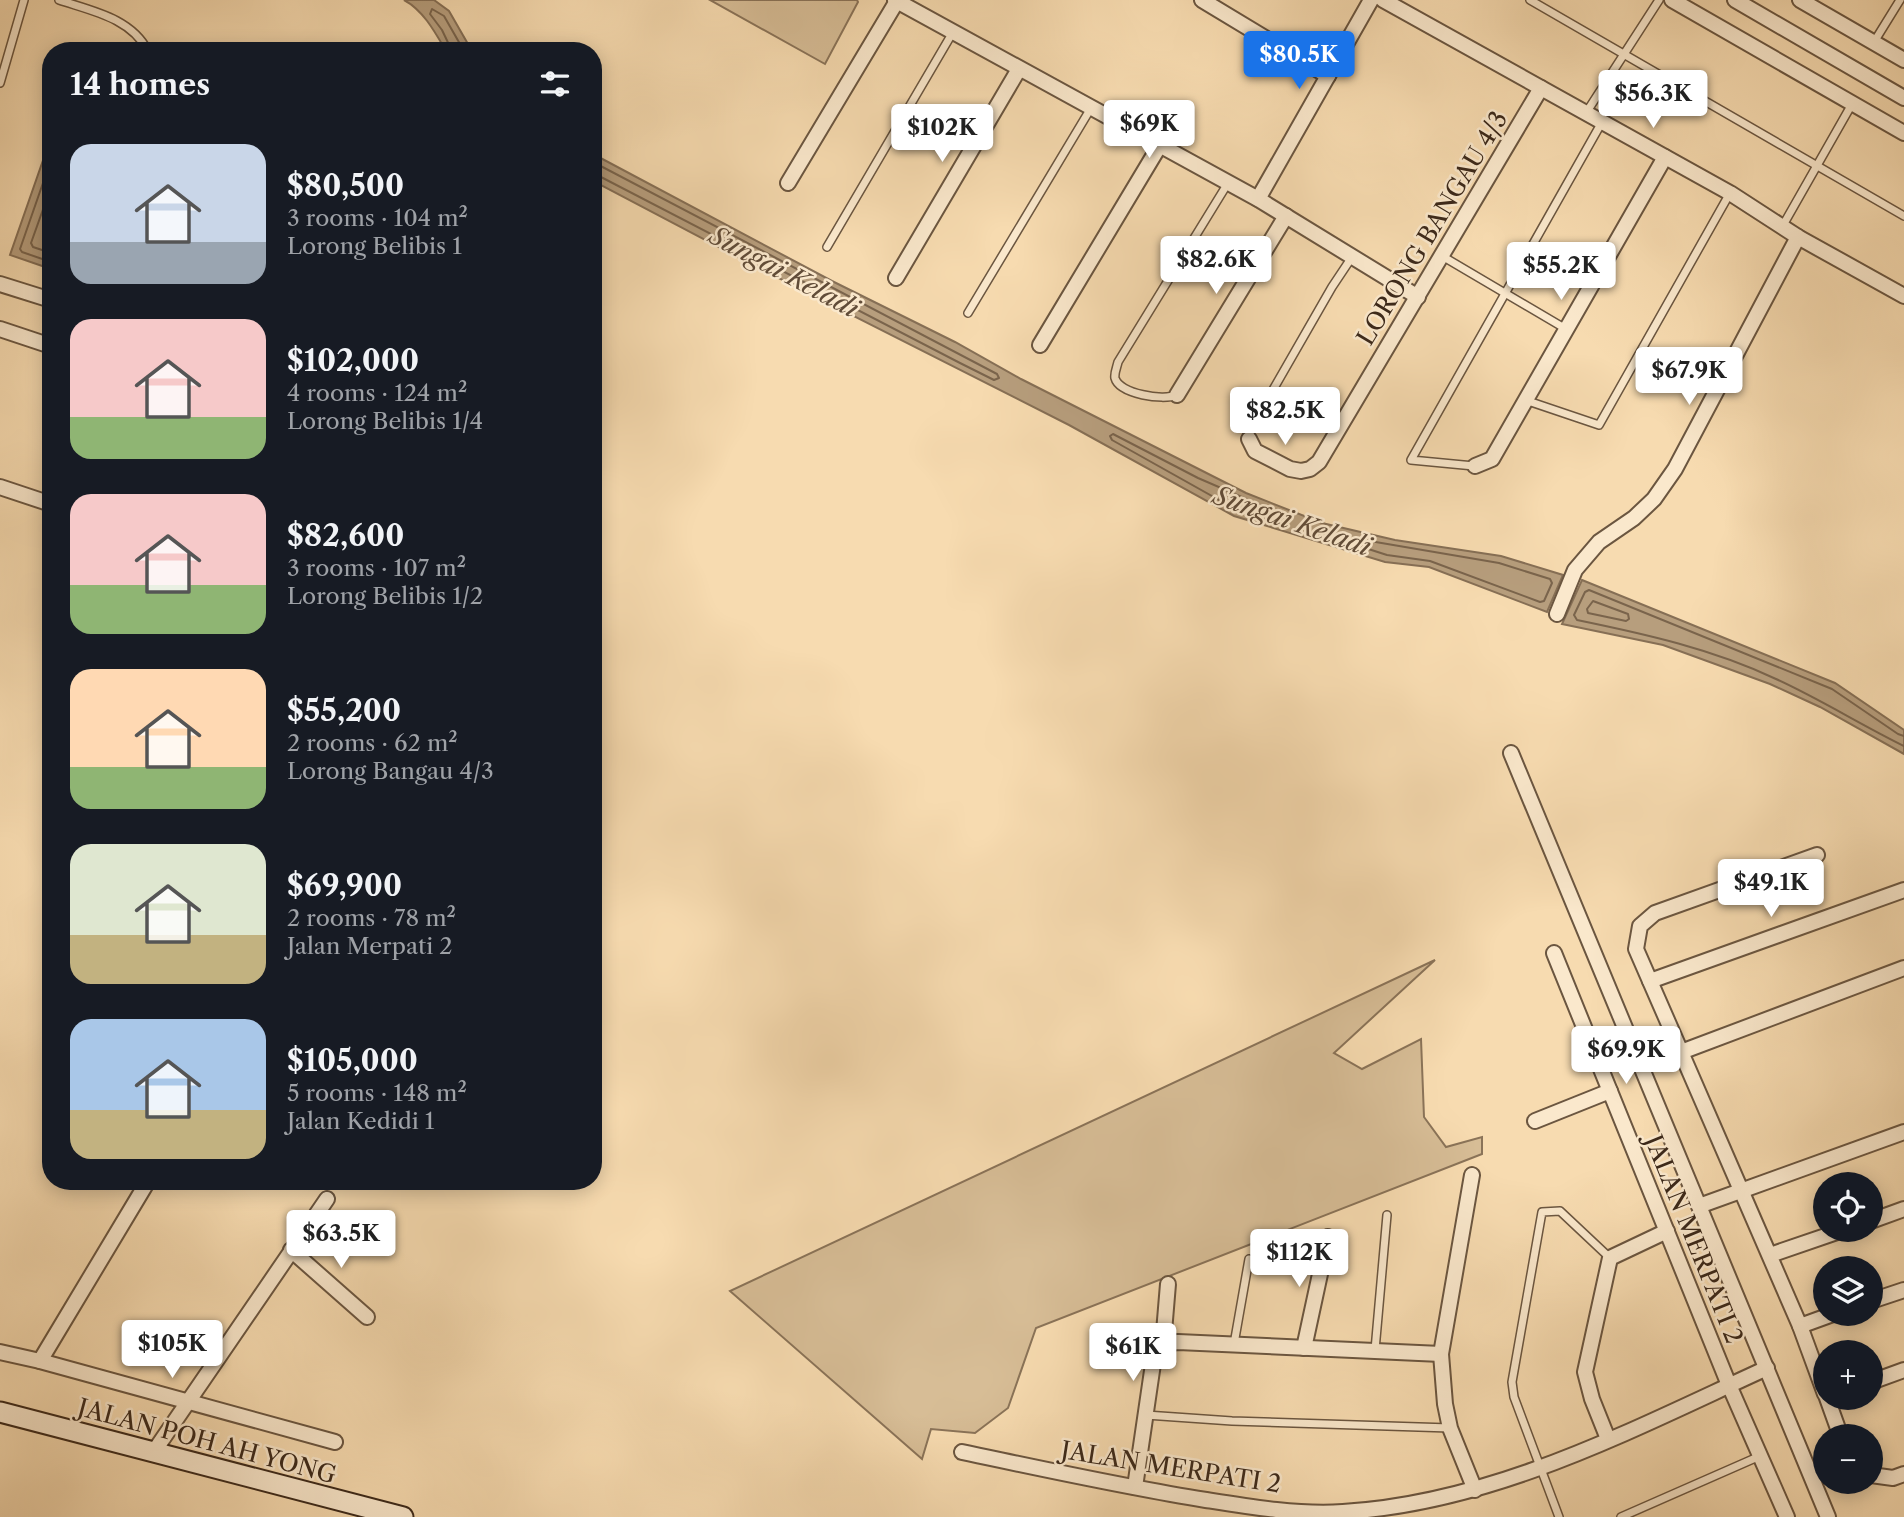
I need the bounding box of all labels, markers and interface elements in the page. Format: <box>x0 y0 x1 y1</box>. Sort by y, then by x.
pin: $80.5K <box>1242 32 1356 91</box>
text: $80.5K <box>1260 40 1338 68</box>
icon: filters <box>536 65 574 103</box>
text: 14 homes <box>70 66 210 103</box>
pin: $56.3K <box>1596 71 1710 130</box>
text: $56.3K <box>1614 79 1692 107</box>
pin: $69K <box>1108 100 1190 160</box>
pin: $102K <box>893 104 991 164</box>
street label: LORONG BANGAU 4/3 <box>1351 106 1513 350</box>
text: $69K <box>1120 109 1178 137</box>
text: $102K <box>907 113 977 141</box>
text: $80,500 <box>287 167 404 204</box>
icon: home <box>126 172 210 256</box>
text: 3 rooms · 104 m² <box>287 204 468 232</box>
water label: Sungai Keladi <box>702 218 866 326</box>
text: Lorong Belibis 1 <box>287 232 462 260</box>
pin: $82.6K <box>1159 236 1273 296</box>
pin: $55.2K <box>1504 243 1618 302</box>
text: $82.6K <box>1176 245 1256 273</box>
text: $55.2K <box>1523 251 1599 279</box>
text: $102,000 <box>287 342 419 379</box>
icon: home <box>126 347 210 431</box>
pin: $67.9K <box>1632 348 1746 407</box>
text: $67.9K <box>1652 356 1726 384</box>
text: 4 rooms · 124 m² <box>287 379 467 407</box>
pin: $82.5K <box>1228 388 1342 447</box>
text: $82.5K <box>1246 396 1324 424</box>
text: Lorong Belibis 1/4 <box>287 407 483 435</box>
water label: Sungai Keladi <box>1207 478 1377 564</box>
text: $82,600 <box>287 517 404 554</box>
icon: home <box>126 522 210 606</box>
text: 3 rooms · 107 m² <box>287 554 466 582</box>
text: Lorong Belibis 1/2 <box>287 582 483 610</box>
text: $55,200 <box>287 692 401 729</box>
icon: home <box>126 697 210 781</box>
text: 2 rooms · 62 m² <box>287 729 458 757</box>
text: Lorong Bangau 4/3 <box>287 757 494 785</box>
pin: $49.1K <box>1714 860 1828 919</box>
text: $69,900 <box>287 867 402 904</box>
text: $49.1K <box>1734 868 1808 896</box>
icon: home <box>126 872 210 956</box>
text: 2 rooms · 78 m² <box>287 904 456 932</box>
text: Jalan Merpati 2 <box>287 932 453 960</box>
pin: $69.9K <box>1569 1026 1683 1086</box>
text: $69.9K <box>1587 1035 1665 1063</box>
text: $105,000 <box>287 1042 418 1079</box>
icon: home <box>126 1047 210 1131</box>
text: 5 rooms · 148 m² <box>287 1079 467 1107</box>
text: Jalan Kedidi 1 <box>287 1107 434 1135</box>
street label: JALAN MERPATI 2 <box>1637 1127 1749 1347</box>
map controls <box>1813 1172 1883 1494</box>
button: locate <box>1813 1172 1883 1242</box>
pin: $63.5K <box>284 1210 398 1270</box>
text: $63.5K <box>302 1219 380 1247</box>
pin: $112K <box>1250 1230 1348 1289</box>
text: $112K <box>1266 1238 1332 1266</box>
button: layers <box>1813 1256 1883 1326</box>
pin: $105K <box>123 1320 221 1380</box>
pin: $61K <box>1092 1324 1174 1383</box>
text: $105K <box>138 1329 206 1357</box>
text: $61K <box>1105 1332 1161 1360</box>
button: + <box>1813 1340 1883 1410</box>
street label: JALAN POH AH YONG <box>71 1392 339 1489</box>
button: − <box>1813 1424 1883 1494</box>
street label: JALAN MERPATI 2 <box>1055 1435 1283 1499</box>

